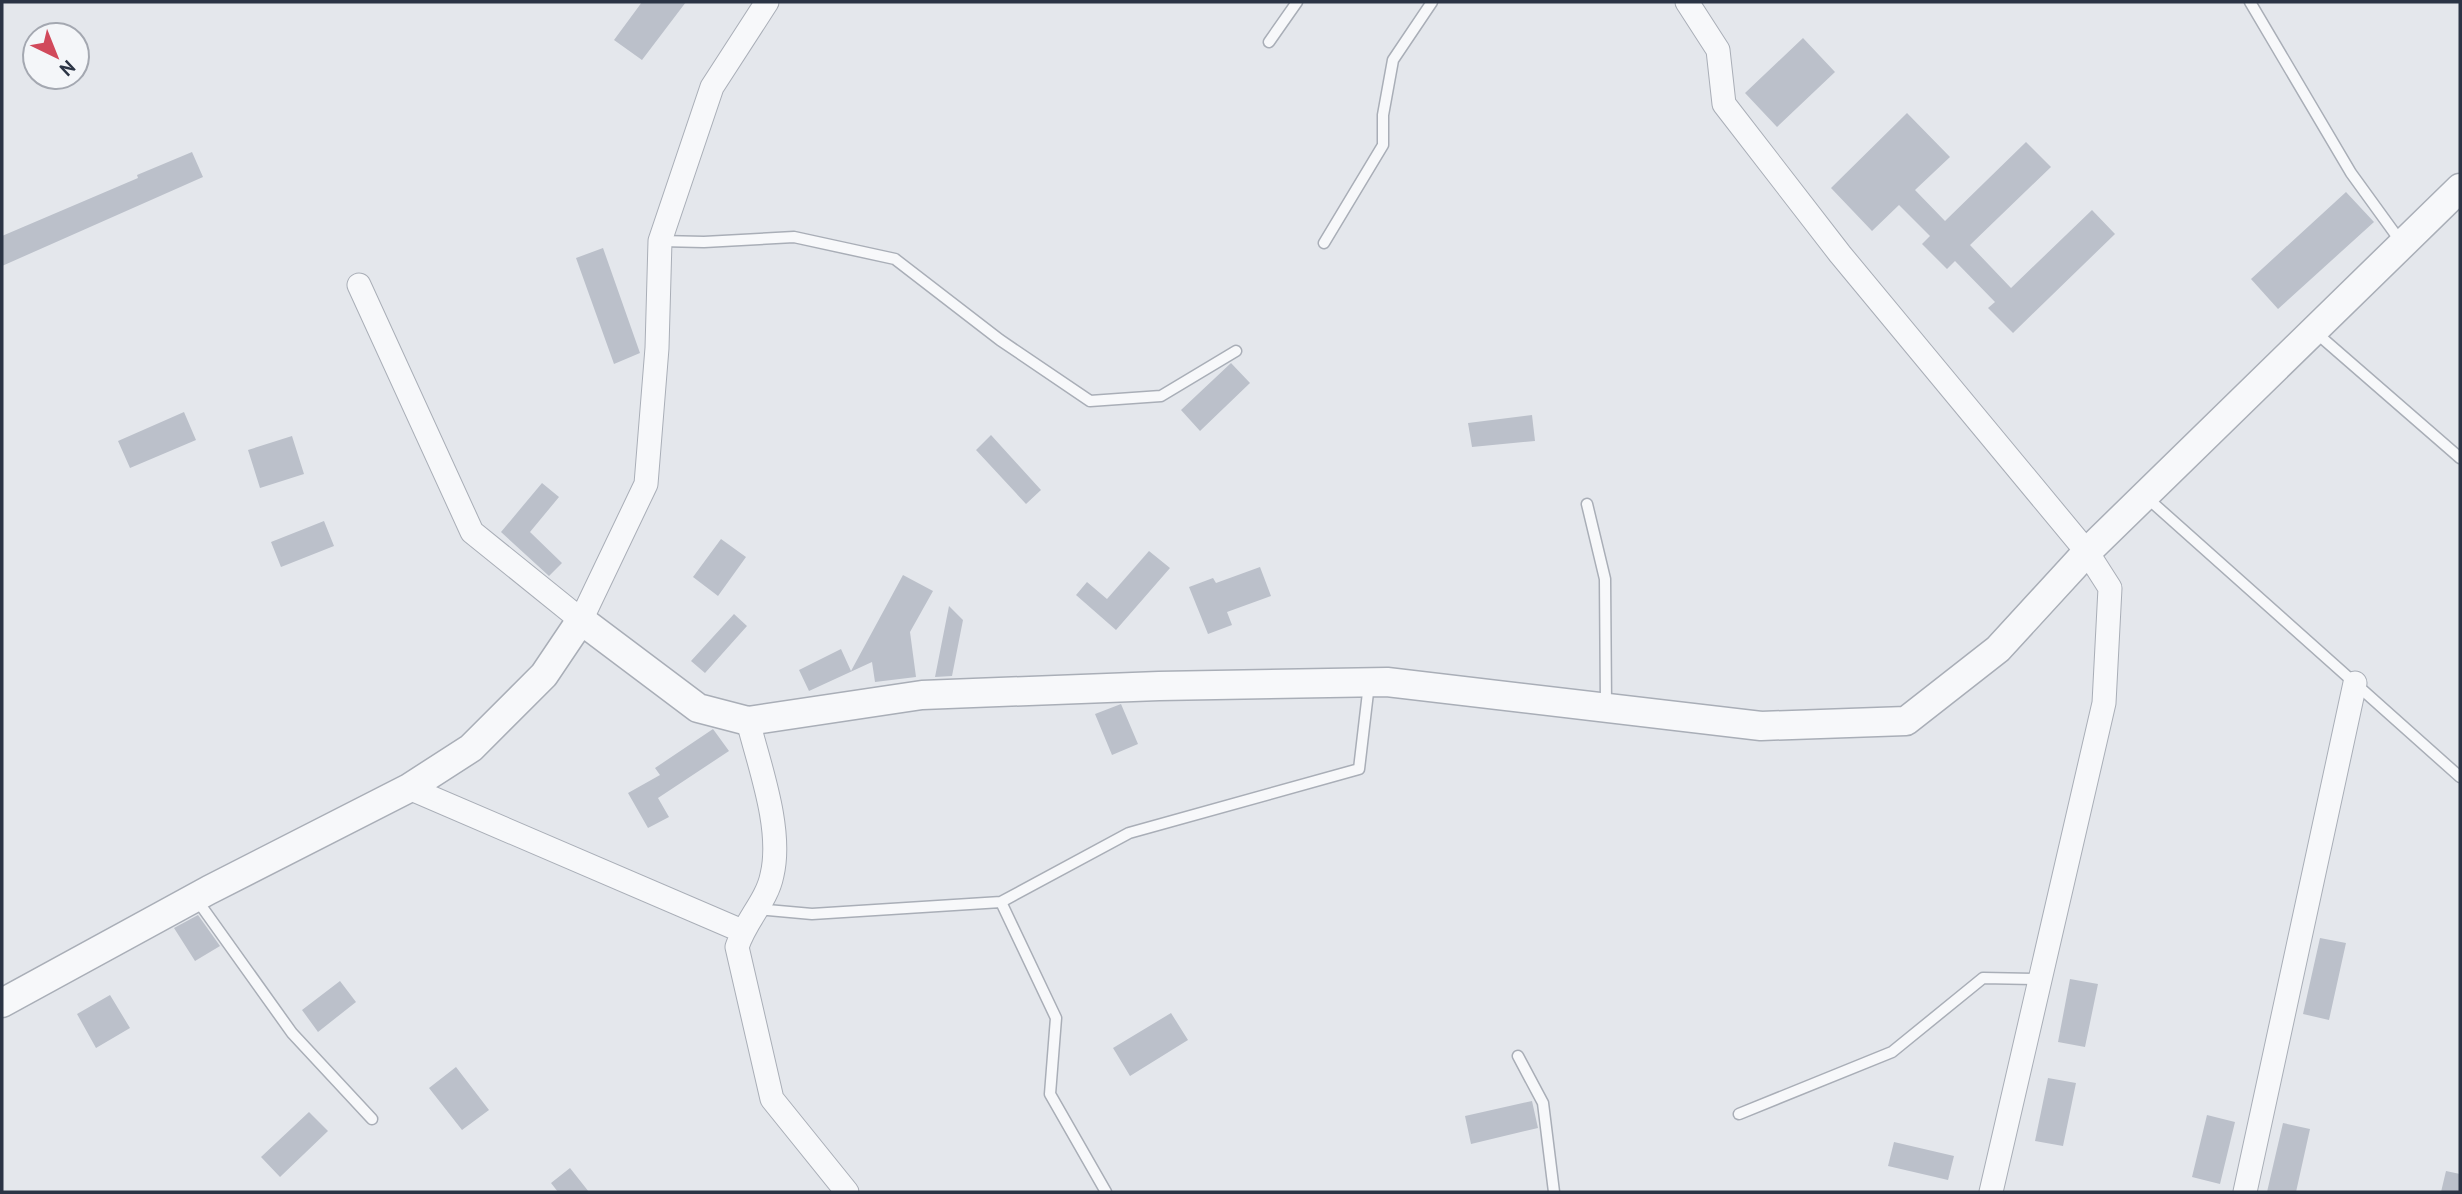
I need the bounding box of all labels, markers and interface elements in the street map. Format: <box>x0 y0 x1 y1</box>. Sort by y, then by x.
north arrow <box>21 21 91 91</box>
text: N <box>55 55 80 81</box>

